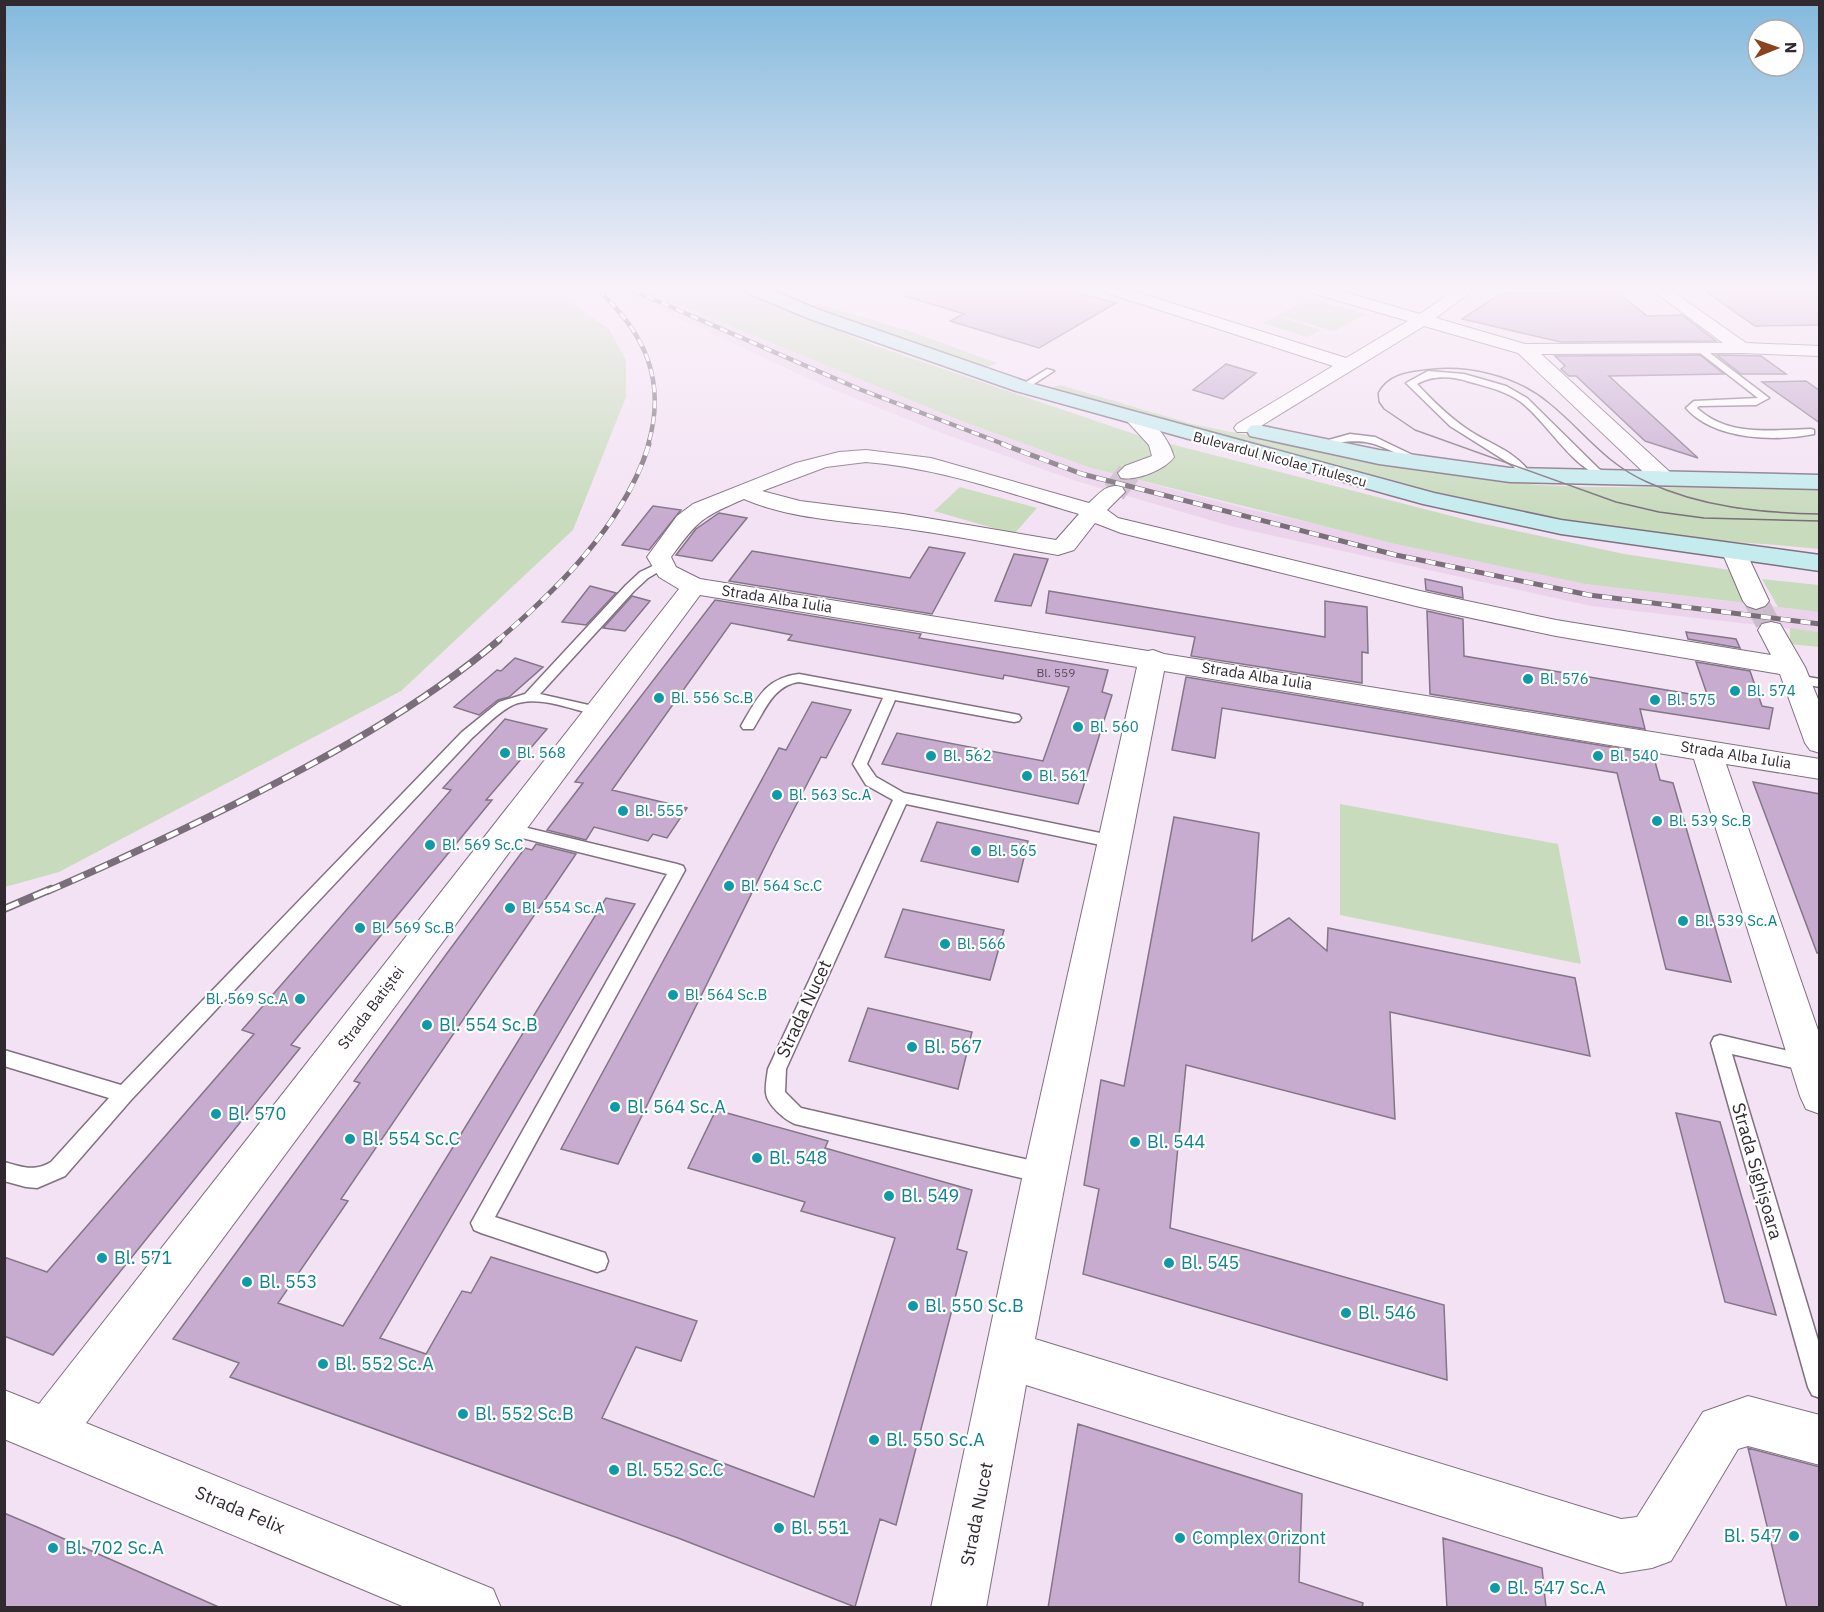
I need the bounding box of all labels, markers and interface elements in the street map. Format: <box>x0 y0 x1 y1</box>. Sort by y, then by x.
north arrow <box>1746 18 1806 78</box>
text: N <box>1781 42 1801 54</box>
street label: Bulevardul Nicolae Titulescu <box>1191 427 1369 491</box>
street label: Strada Alba Iulia <box>720 580 834 617</box>
street label: Strada Alba Iulia <box>1200 657 1314 694</box>
house number: Bl. 559 <box>1037 665 1075 680</box>
place label: Bl. 576 <box>1540 669 1589 688</box>
marker: Bl. 576 <box>1521 672 1535 686</box>
place label: Bl. 574 <box>1747 681 1796 700</box>
marker: Bl. 574 <box>1728 684 1742 698</box>
place label: Bl. 556 Sc.B <box>671 688 753 707</box>
place label: Bl. 575 <box>1667 690 1716 709</box>
marker: Bl. 556 Sc.B <box>652 691 666 705</box>
marker: Bl. 575 <box>1648 693 1662 707</box>
place label: Bl. 560 <box>1090 717 1139 736</box>
marker: Bl. 560 <box>1071 720 1085 734</box>
street label: Strada Alba Iulia <box>1679 736 1793 773</box>
place label: Bl. 568 <box>517 743 566 762</box>
marker: Bl. 568 <box>498 746 512 760</box>
place label: Bl. 562 <box>943 746 992 765</box>
place label: Bl. 540 <box>1610 746 1659 765</box>
marker: Bl. 562 <box>924 749 938 763</box>
marker: Bl. 540 <box>1591 749 1605 763</box>
place label: Bl. 561 <box>1039 766 1088 785</box>
marker: Bl. 561 <box>1020 769 1034 783</box>
place label: Bl. 563 Sc.A <box>789 785 872 804</box>
marker: Bl. 563 Sc.A <box>770 788 784 802</box>
place label: Bl. 555 <box>635 801 684 820</box>
marker: Bl. 555 <box>616 804 630 818</box>
place label: Bl. 539 Sc.B <box>1669 811 1751 830</box>
marker: Bl. 539 Sc.B <box>1650 814 1664 828</box>
place label: Bl. 569 Sc.C <box>442 835 523 854</box>
marker: Bl. 569 Sc.C <box>423 838 437 852</box>
place label: Bl. 565 <box>988 841 1037 860</box>
marker: Bl. 565 <box>969 844 983 858</box>
place label: Bl. 564 Sc.C <box>741 876 822 895</box>
marker: Bl. 564 Sc.C <box>722 879 736 893</box>
place label: Bl. 554 Sc.A <box>522 898 605 917</box>
marker: Bl. 554 Sc.A <box>503 901 517 915</box>
place label: Bl. 539 Sc.A <box>1695 911 1778 930</box>
marker: Bl. 539 Sc.A <box>1676 914 1690 928</box>
place label: Bl. 569 Sc.B <box>372 918 454 937</box>
marker: Bl. 569 Sc.B <box>353 921 367 935</box>
place label: Bl. 566 <box>957 934 1006 953</box>
marker: Bl. 566 <box>938 937 952 951</box>
street label: Strada Nucet <box>771 956 836 1061</box>
street label: Strada Batiștei <box>333 962 408 1053</box>
place label: Bl. 564 Sc.B <box>685 985 767 1004</box>
marker: Bl. 564 Sc.B <box>666 988 680 1002</box>
place label: Bl. 569 Sc.A <box>206 989 288 1008</box>
marker: Bl. 569 Sc.A <box>293 992 307 1006</box>
place label: Bl. 554 Sc.B <box>439 1013 538 1036</box>
marker: Bl. 554 Sc.B <box>420 1018 434 1032</box>
place label: Bl. 567 <box>924 1035 982 1058</box>
marker: Bl. 567 <box>905 1040 919 1054</box>
place label: Bl. 564 Sc.A <box>627 1095 726 1118</box>
marker: Bl. 564 Sc.A <box>608 1100 622 1114</box>
street label: Strada Sighișoara <box>1727 1100 1788 1242</box>
place label: Bl. 570 <box>228 1102 286 1125</box>
marker: Bl. 570 <box>209 1107 223 1121</box>
place label: Bl. 554 Sc.C <box>362 1127 460 1150</box>
place label: Bl. 544 <box>1147 1130 1206 1153</box>
marker: Bl. 554 Sc.C <box>343 1132 357 1146</box>
marker: Bl. 544 <box>1128 1135 1142 1149</box>
place label: Bl. 548 <box>769 1146 827 1169</box>
marker: Bl. 548 <box>750 1151 764 1165</box>
place label: Bl. 549 <box>901 1184 959 1207</box>
marker: Bl. 549 <box>882 1189 896 1203</box>
place label: Bl. 571 <box>114 1246 172 1269</box>
marker: Bl. 571 <box>95 1251 109 1265</box>
place label: Bl. 545 <box>1181 1251 1239 1274</box>
marker: Bl. 545 <box>1162 1256 1176 1270</box>
place label: Bl. 553 <box>259 1270 317 1293</box>
marker: Bl. 553 <box>240 1275 254 1289</box>
place label: Bl. 550 Sc.B <box>925 1294 1024 1317</box>
marker: Bl. 550 Sc.B <box>906 1299 920 1313</box>
place label: Bl. 546 <box>1358 1301 1416 1324</box>
marker: Bl. 546 <box>1339 1306 1353 1320</box>
place label: Bl. 552 Sc.A <box>335 1352 434 1375</box>
marker: Bl. 552 Sc.A <box>316 1357 330 1371</box>
place label: Bl. 552 Sc.B <box>475 1402 574 1425</box>
marker: Bl. 552 Sc.B <box>456 1407 470 1421</box>
place label: Bl. 550 Sc.A <box>886 1428 985 1451</box>
marker: Bl. 550 Sc.A <box>867 1433 881 1447</box>
place label: Bl. 552 Sc.C <box>626 1458 724 1481</box>
street label: Strada Nucet <box>955 1460 998 1568</box>
marker: Bl. 552 Sc.C <box>607 1463 621 1477</box>
street label: Strada Felix <box>192 1480 289 1539</box>
place label: Bl. 551 <box>791 1516 849 1539</box>
marker: Bl. 551 <box>772 1521 786 1535</box>
place label: Bl. 547 <box>1724 1524 1782 1547</box>
place label: Complex Orizont <box>1192 1526 1326 1549</box>
marker: Bl. 547 <box>1787 1529 1801 1543</box>
marker: Complex Orizont <box>1173 1531 1187 1545</box>
place label: Bl. 702 Sc.A <box>65 1536 164 1559</box>
marker: Bl. 702 Sc.A <box>46 1541 60 1555</box>
place label: Bl. 547 Sc.A <box>1507 1576 1606 1599</box>
marker: Bl. 547 Sc.A <box>1488 1581 1502 1595</box>

